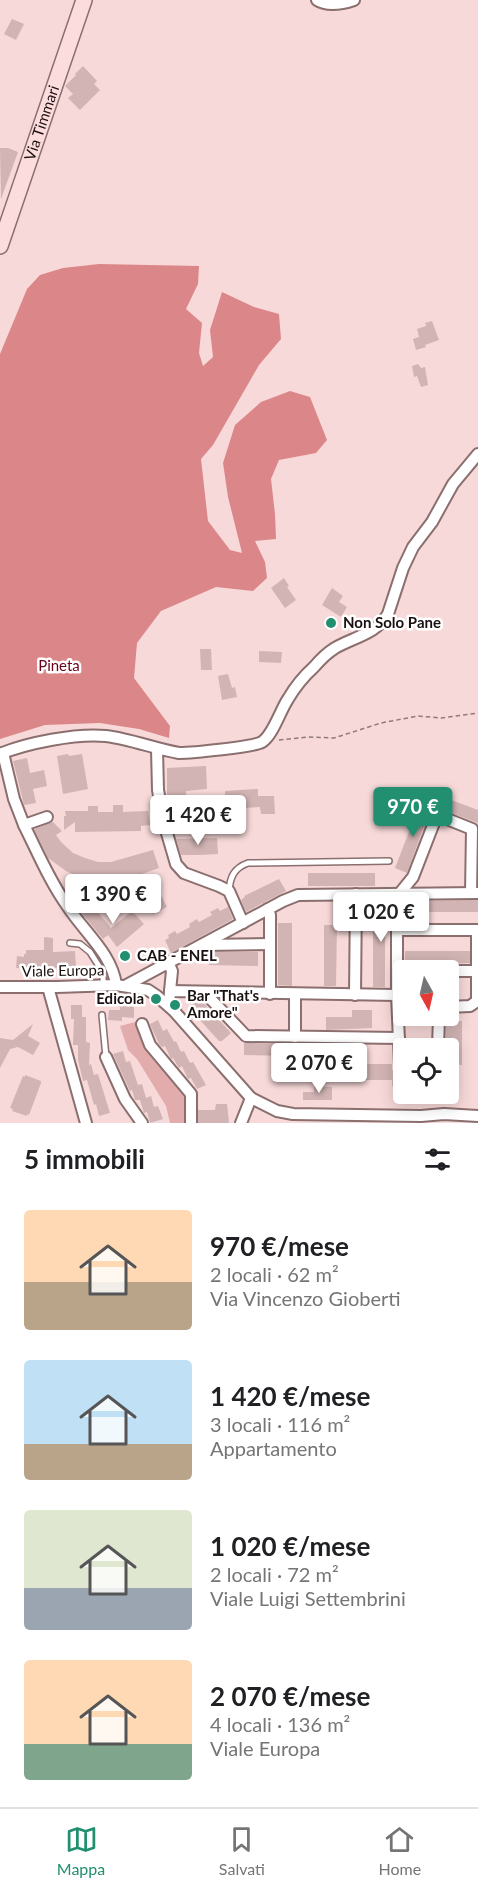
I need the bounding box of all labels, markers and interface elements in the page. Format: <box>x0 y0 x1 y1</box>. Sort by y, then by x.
street label: Via Timmari <box>20 83 62 163</box>
place label: Non Solo Pane <box>343 613 441 631</box>
marker: Non Solo Pane <box>324 616 338 630</box>
park label: Pineta <box>38 656 80 674</box>
pin: 970 € <box>371 787 455 838</box>
text: 970 € <box>387 794 439 818</box>
pin: 1 420 € <box>143 795 253 846</box>
text: 1 420 € <box>164 802 232 826</box>
pin: 1 390 € <box>58 874 168 925</box>
text: 1 390 € <box>79 881 147 905</box>
pin: 1 020 € <box>326 892 436 943</box>
text: 1 020 € <box>347 899 415 923</box>
place label: CAB - ENEL <box>137 946 217 964</box>
marker: CAB - ENEL <box>118 949 132 963</box>
street label: Viale Europa <box>21 960 105 980</box>
north arrow <box>393 960 459 1026</box>
map controls <box>393 960 459 1104</box>
place label: Bar "That's Amore" <box>186 986 260 1021</box>
place label: Edicola <box>96 989 144 1007</box>
marker: Edicola <box>149 992 163 1006</box>
marker: Bar "That's Amore" <box>168 998 182 1012</box>
button: locate <box>393 1038 459 1104</box>
pin: 2 070 € <box>264 1043 374 1094</box>
text: 2 070 € <box>285 1050 353 1074</box>
text: 5 immobili <box>24 1143 145 1175</box>
icon: filters <box>421 1143 454 1176</box>
text: 970 €/mese <box>210 1230 349 1262</box>
icon: home <box>72 1234 144 1306</box>
text: 2 locali · 62 m² <box>210 1262 339 1286</box>
text: Via Vincenzo Gioberti <box>210 1286 401 1310</box>
text: 1 420 €/mese <box>210 1380 370 1412</box>
icon: home <box>72 1384 144 1456</box>
text: 3 locali · 116 m² <box>210 1412 350 1436</box>
text: Appartamento <box>210 1436 337 1460</box>
text: 1 020 €/mese <box>210 1530 370 1562</box>
icon: home <box>72 1534 144 1606</box>
text: 2 locali · 72 m² <box>210 1562 339 1586</box>
text: Viale Luigi Settembrini <box>210 1586 406 1610</box>
text: 2 070 €/mese <box>210 1680 370 1712</box>
icon: home <box>72 1684 144 1756</box>
text: 4 locali · 136 m² <box>210 1712 350 1736</box>
text: Viale Europa <box>210 1736 320 1760</box>
tab: Mappa <box>57 1823 105 1878</box>
tab: Salvati <box>219 1823 265 1878</box>
tab: Home <box>379 1823 421 1878</box>

